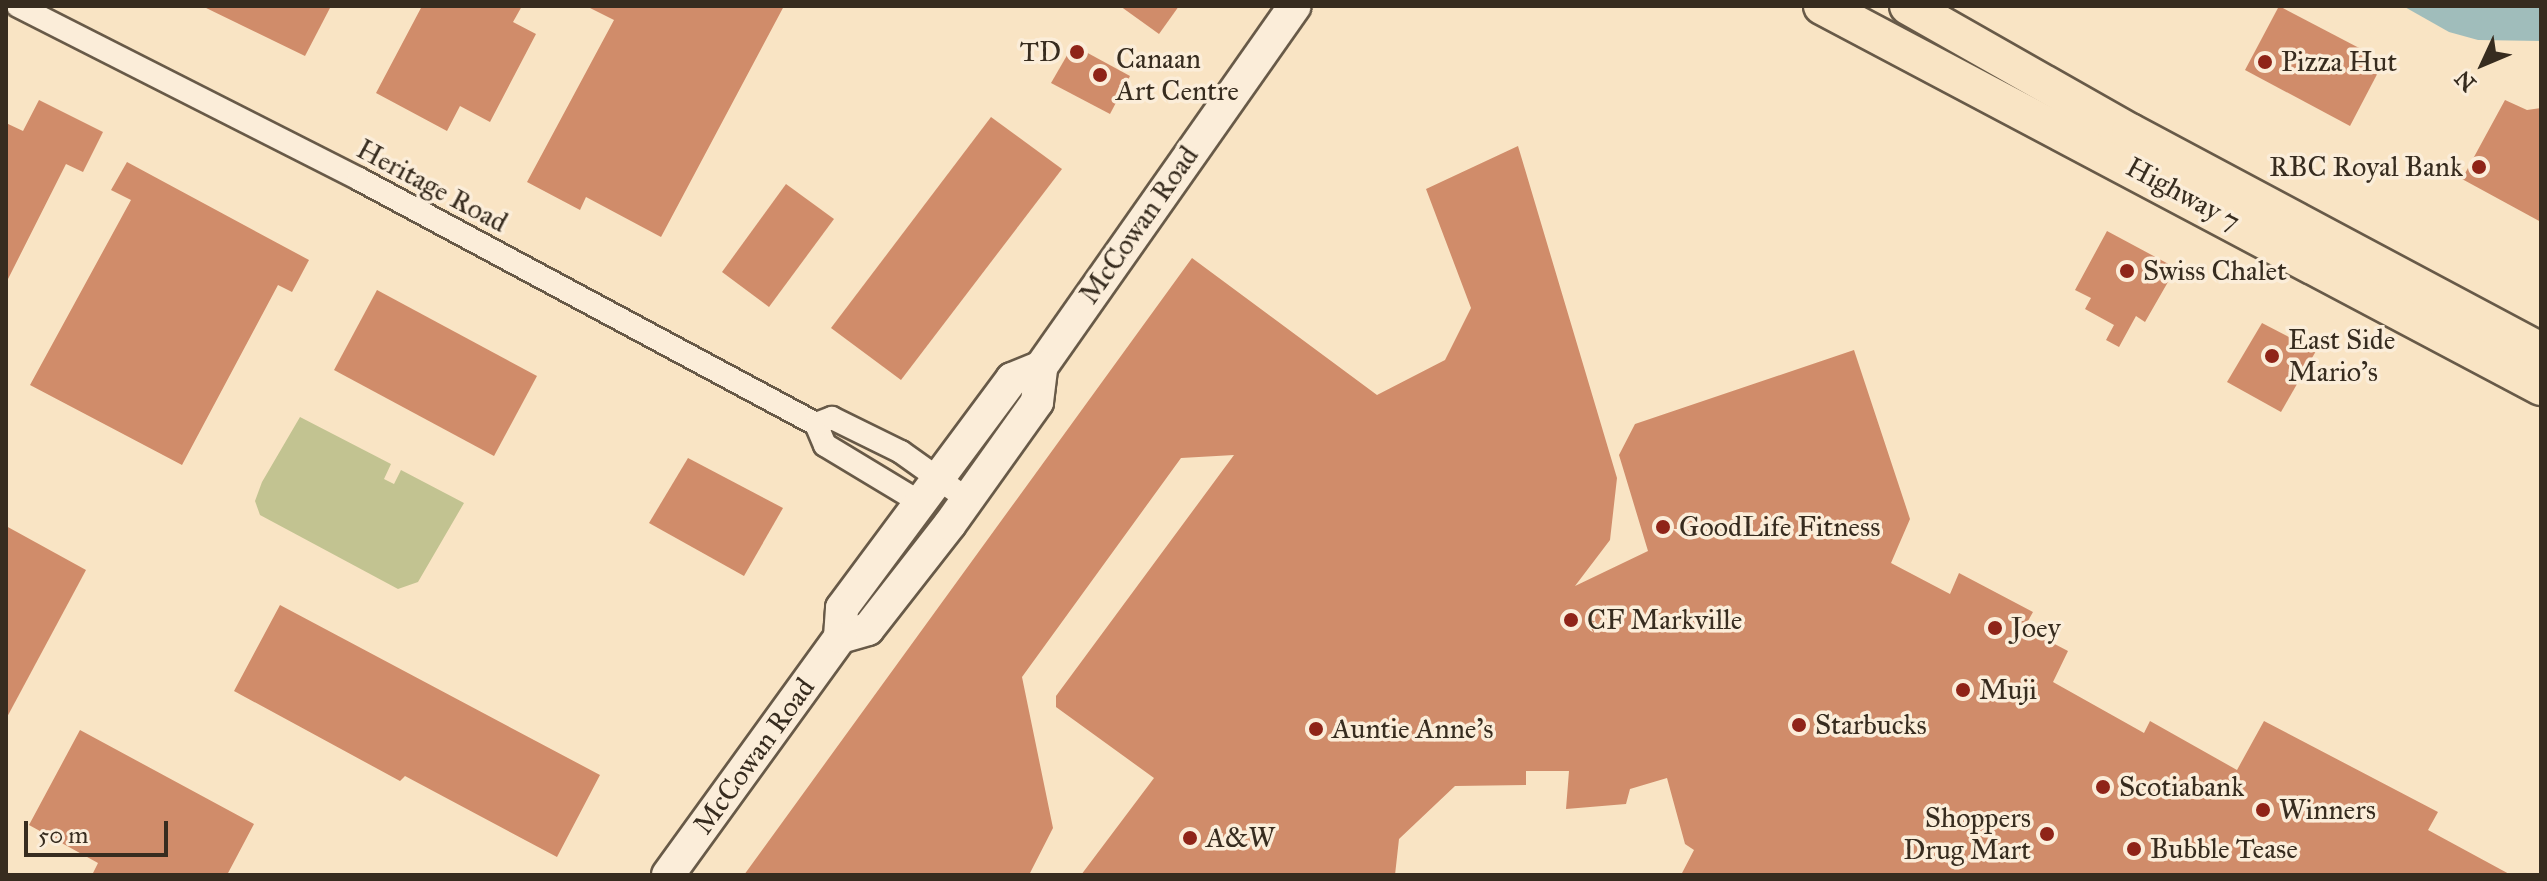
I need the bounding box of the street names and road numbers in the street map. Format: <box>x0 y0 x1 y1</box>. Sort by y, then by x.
street label: Heritage Road <box>351 132 513 240</box>
street label: McCowan Road <box>1072 140 1206 310</box>
street label: Highway 7 <box>2120 150 2246 238</box>
street label: McCowan Road <box>686 671 822 841</box>

